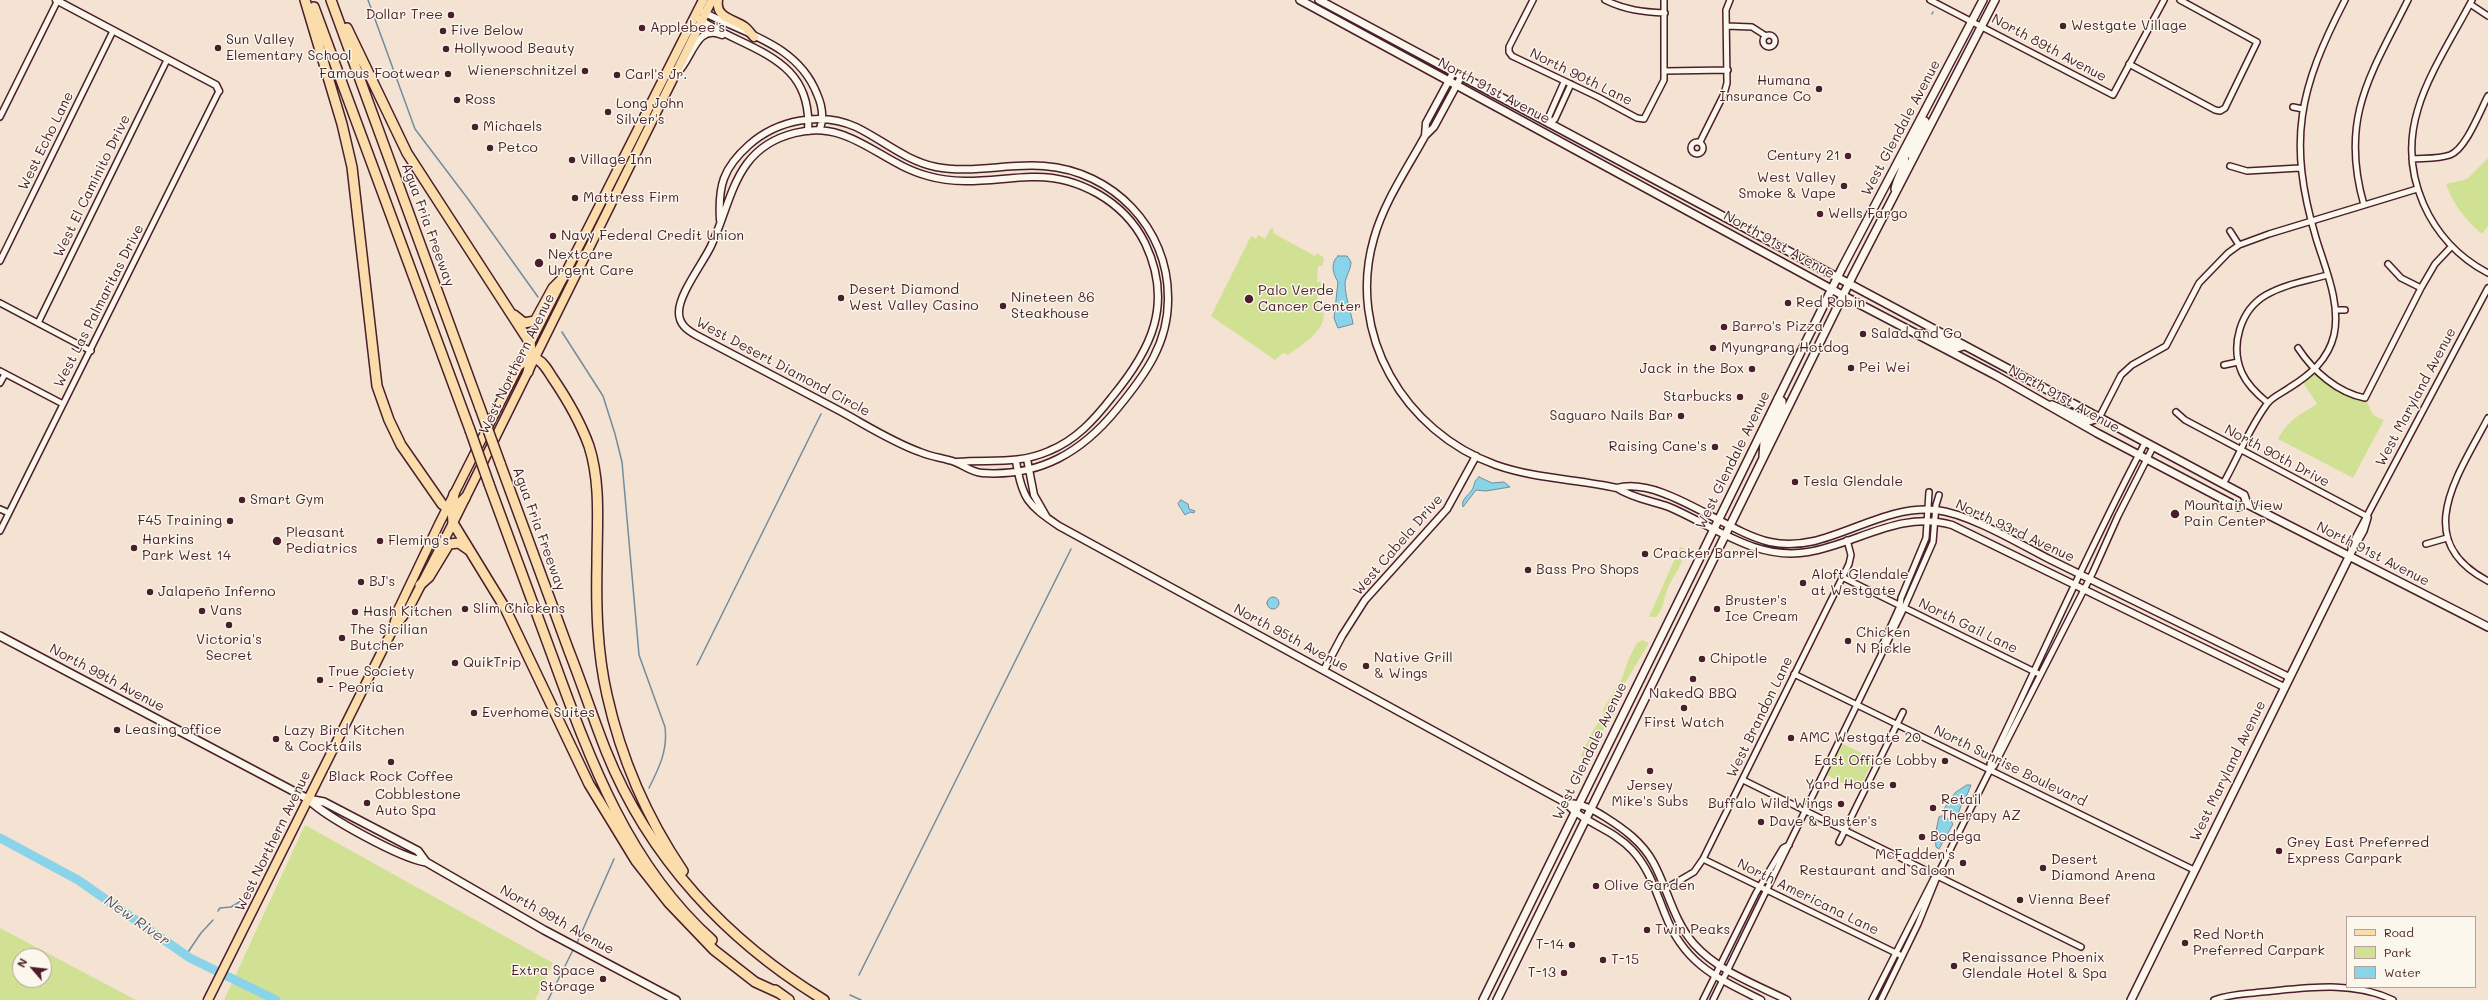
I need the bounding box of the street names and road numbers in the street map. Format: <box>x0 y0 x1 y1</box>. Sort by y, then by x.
street label: North 89th Avenue <box>1989 11 2109 85</box>
street label: North 90th Lane <box>1527 45 1635 109</box>
street label: North 91st Avenue <box>1435 54 1553 128</box>
street label: West Glendale Avenue <box>1858 57 1944 199</box>
street label: West Echo Lane <box>15 89 77 193</box>
street label: West El Caminito Drive <box>50 112 134 260</box>
street label: Agua Fria Freeway <box>398 161 458 289</box>
street label: North 91st Avenue <box>1720 207 1838 283</box>
street label: West Las Palmaritas Drive <box>50 222 148 390</box>
street label: West Northern Avenue <box>476 291 558 437</box>
street label: West Desert Diamond Circle <box>693 314 873 420</box>
street label: West Maryland Avenue <box>2372 325 2460 469</box>
street label: North 91st Avenue <box>2005 361 2123 437</box>
street label: West Glendale Avenue <box>1692 388 1774 532</box>
street label: North 90th Drive <box>2222 421 2332 491</box>
street label: Agua Fria Freeway <box>509 465 569 593</box>
street label: West Cabela Drive <box>1350 491 1446 599</box>
street label: North 93rd Avenue <box>1953 496 2077 566</box>
street label: North 91st Avenue <box>2314 518 2432 590</box>
street label: North Gail Lane <box>1916 595 2020 657</box>
street label: North 95th Avenue <box>1231 601 1351 675</box>
street label: North 99th Avenue <box>47 641 167 715</box>
street label: West Brandon Lane <box>1723 654 1797 780</box>
street label: West Glendale Avenue <box>1549 679 1631 823</box>
street label: West Maryland Avenue <box>2187 698 2269 844</box>
street label: North Sunrise Boulevard <box>1931 722 2089 810</box>
street label: West Northern Avenue <box>232 768 314 914</box>
street label: North Americana Lane <box>1734 855 1882 939</box>
street label: North 99th Avenue <box>497 882 617 958</box>

